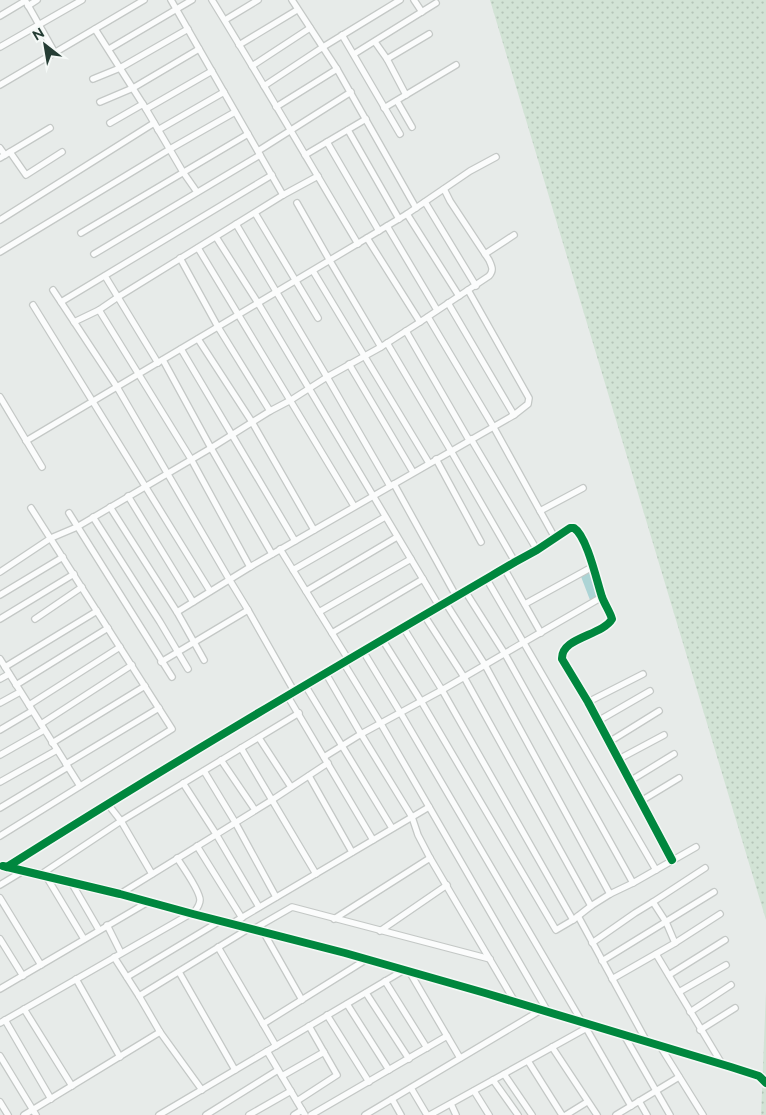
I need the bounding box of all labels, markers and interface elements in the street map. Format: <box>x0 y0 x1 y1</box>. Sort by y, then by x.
north arrow <box>20 20 70 70</box>
text: N <box>30 24 47 43</box>

